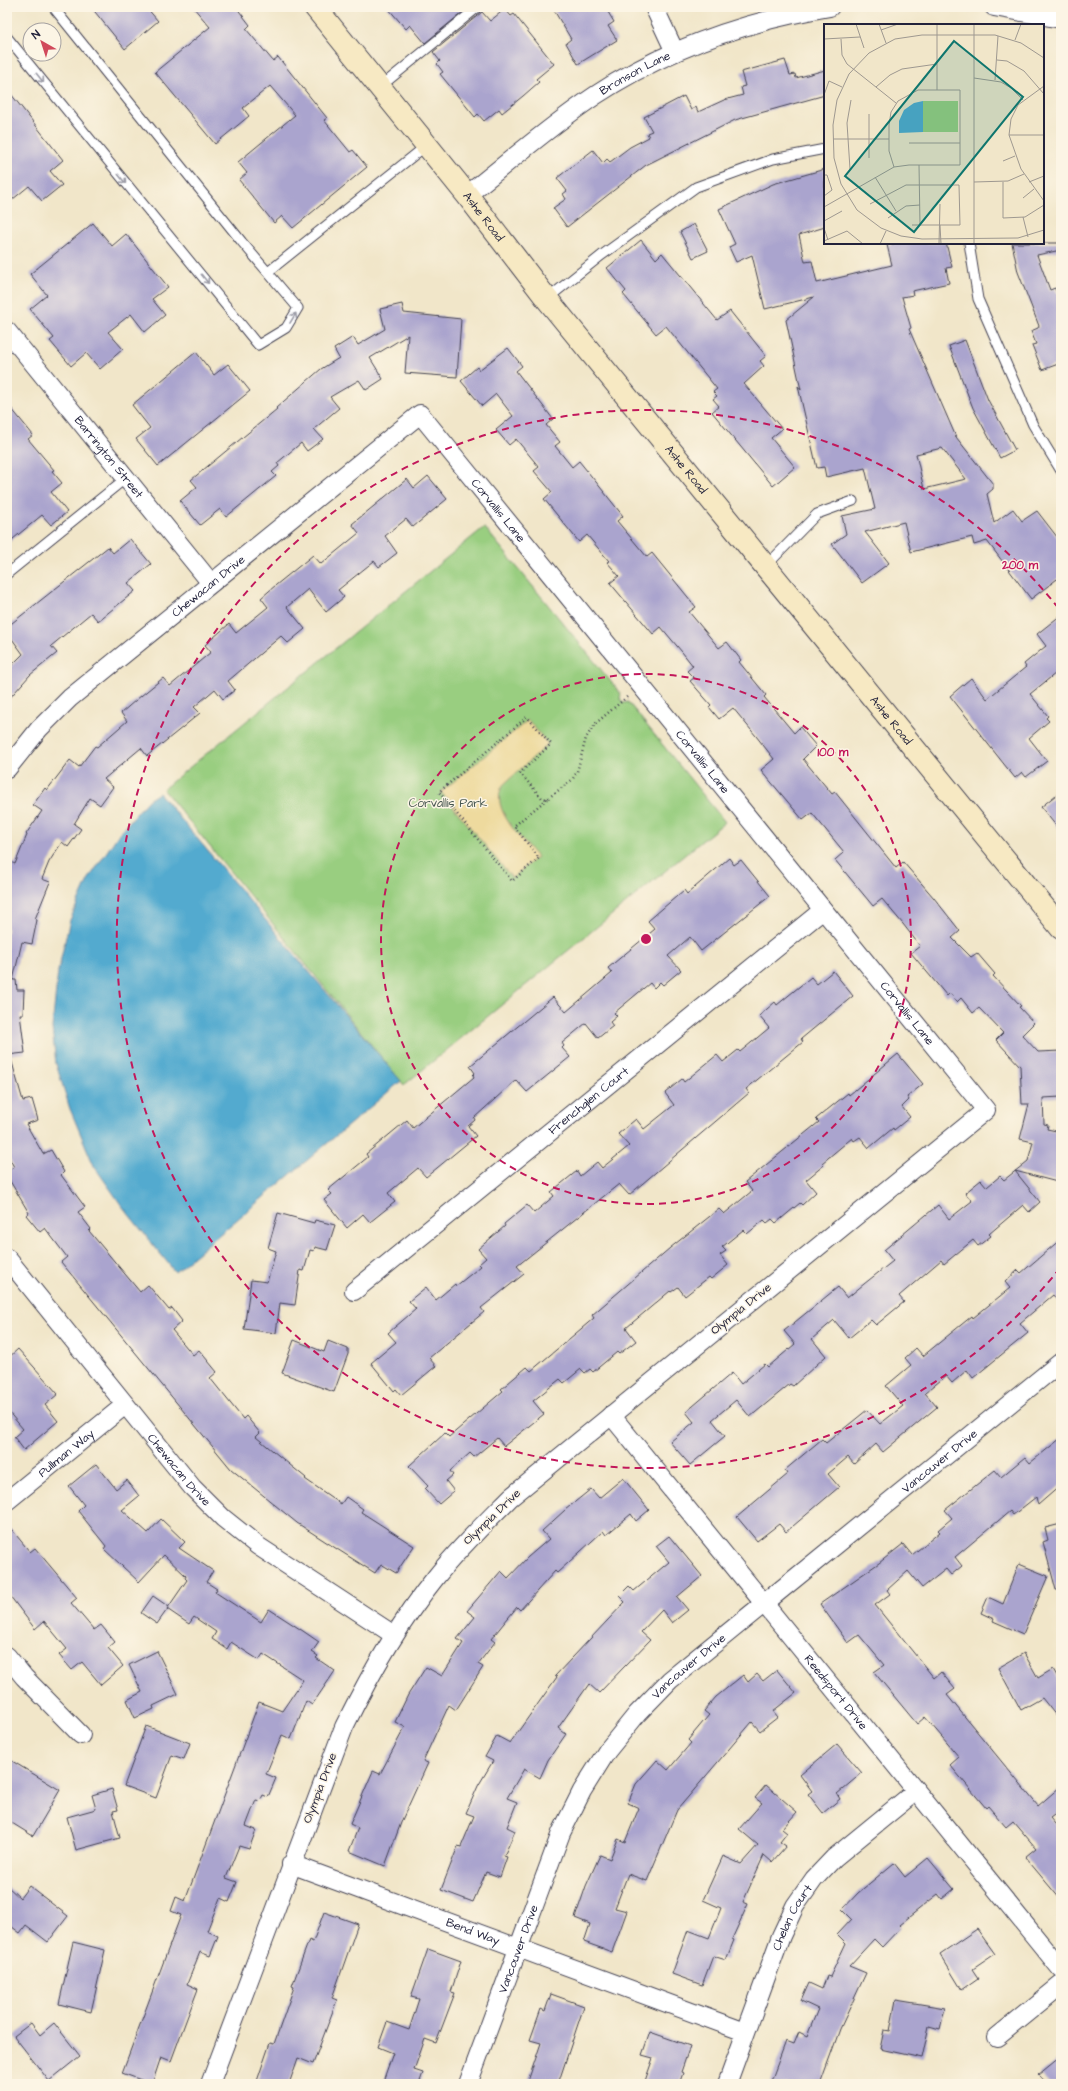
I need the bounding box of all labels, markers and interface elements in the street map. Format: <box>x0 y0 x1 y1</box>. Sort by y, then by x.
north arrow <box>22 22 62 62</box>
inset map <box>824 24 1044 244</box>
text: N <box>29 27 43 43</box>
street label: Bronson Lane <box>596 47 673 99</box>
one-way arrow <box>36 72 45 83</box>
one-way arrow <box>118 173 127 184</box>
street label: Ashe Road <box>459 188 508 245</box>
one-way arrow <box>200 274 209 285</box>
one-way arrow <box>289 312 297 324</box>
street label: Barrington Street <box>70 412 148 502</box>
street label: Ashe Road <box>661 441 711 497</box>
street label: Corvallis Lane <box>467 475 530 546</box>
street label: Chewacan Drive <box>168 551 249 621</box>
text: 200 m <box>1001 557 1039 574</box>
street label: Ashe Road <box>866 692 916 748</box>
street label: Corvallis Lane <box>672 726 734 798</box>
text: 100 m <box>818 744 849 761</box>
park label: Corvallis Park <box>409 795 488 812</box>
centre of rings <box>639 932 653 946</box>
street label: Corvallis Lane <box>876 978 939 1049</box>
street label: Frenchglen Court <box>545 1063 632 1138</box>
street label: Olympia Drive <box>707 1279 776 1340</box>
street label: Pullman Way <box>34 1425 99 1481</box>
street label: Vancouver Drive <box>898 1425 981 1497</box>
street label: Chewacan Drive <box>144 1430 215 1510</box>
street label: Olympia Drive <box>459 1485 526 1550</box>
street label: Vancouver Drive <box>648 1629 730 1703</box>
street label: Reedsport Drive <box>800 1651 872 1734</box>
street label: Olympia Drive <box>299 1750 342 1826</box>
street label: Chelan Court <box>768 1881 816 1953</box>
street label: Vancouver Drive <box>494 1902 542 1996</box>
street label: Bend Way <box>444 1914 503 1950</box>

